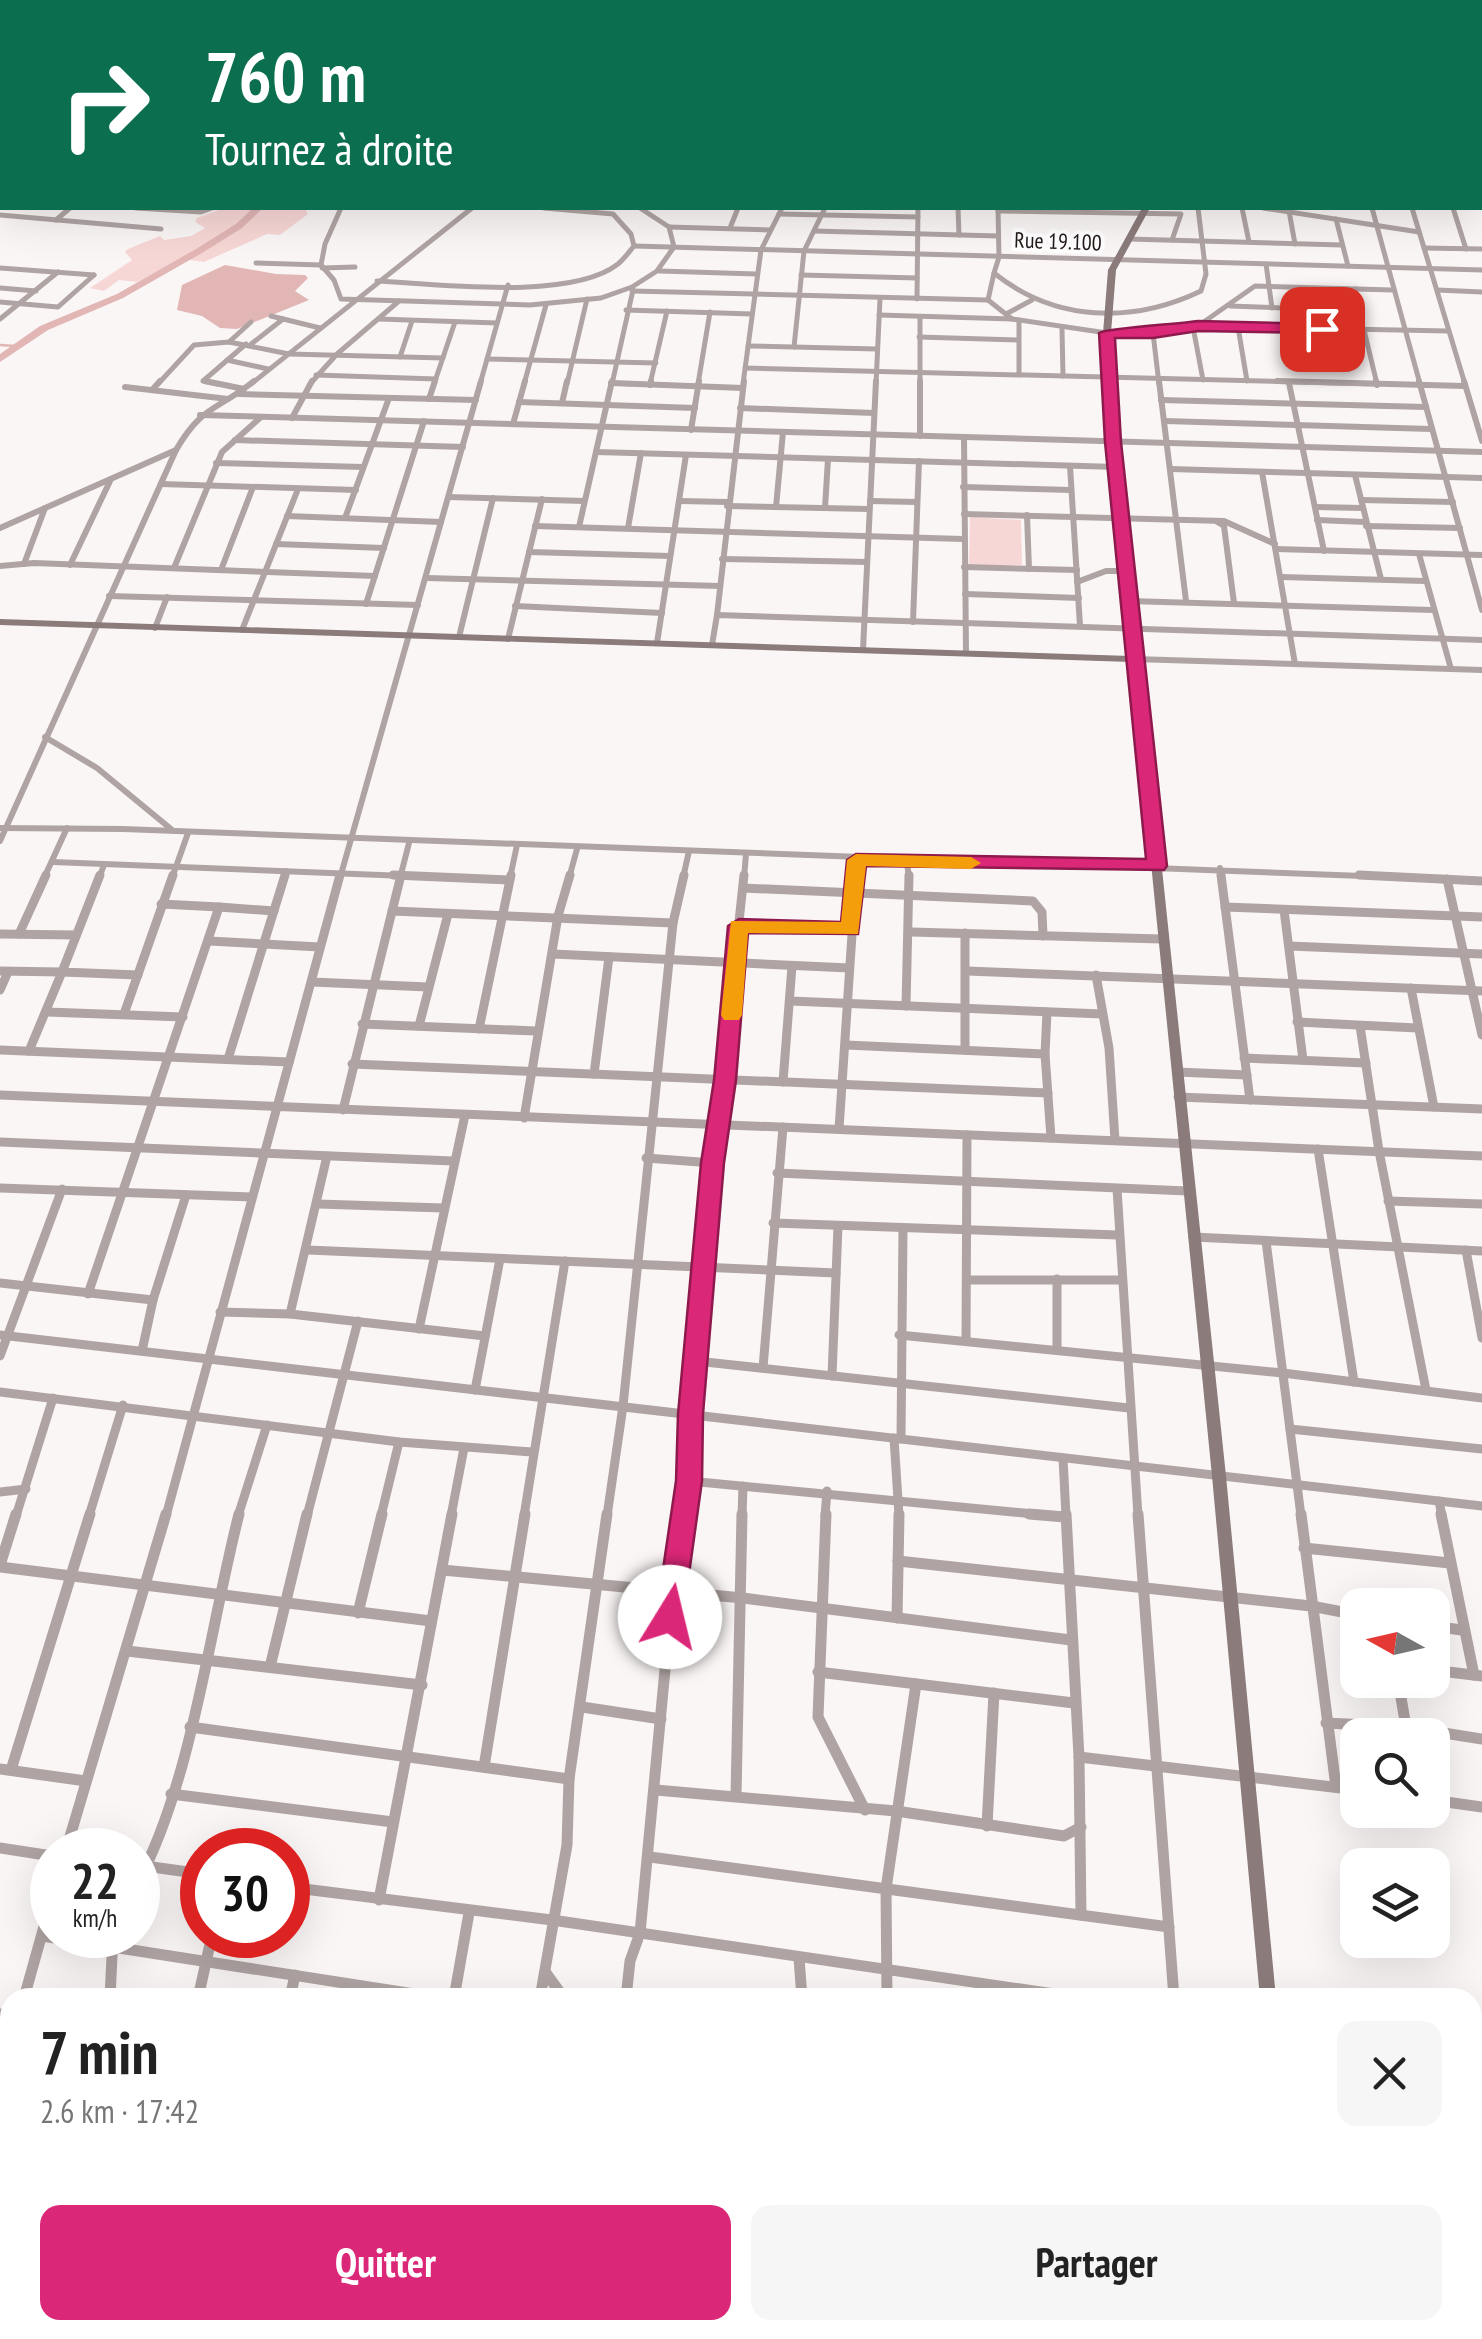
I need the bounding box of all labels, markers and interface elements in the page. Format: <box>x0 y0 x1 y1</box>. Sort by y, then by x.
text: 760 m <box>205 31 366 121</box>
icon: right <box>40 40 170 170</box>
text: Tournez à droite <box>205 119 454 177</box>
street label: Rue 19.100 <box>1014 225 1102 257</box>
pin <box>1280 287 1365 372</box>
icon: arrive <box>1295 302 1350 357</box>
position arrow <box>618 1565 722 1669</box>
north arrow <box>1340 1588 1450 1698</box>
map controls <box>1340 1588 1450 1958</box>
button: search <box>1340 1718 1450 1828</box>
speed limit sign: 30 <box>180 1828 310 1958</box>
text: 22 <box>71 1848 119 1913</box>
button: layers <box>1340 1848 1450 1958</box>
text: km/h <box>73 1902 117 1934</box>
text: 7 min <box>40 2013 159 2091</box>
button: close <box>1337 2021 1442 2126</box>
text: 2.6 km · 17:42 <box>40 2090 199 2132</box>
button: Quitter <box>40 2205 731 2320</box>
button: Partager <box>751 2205 1442 2320</box>

